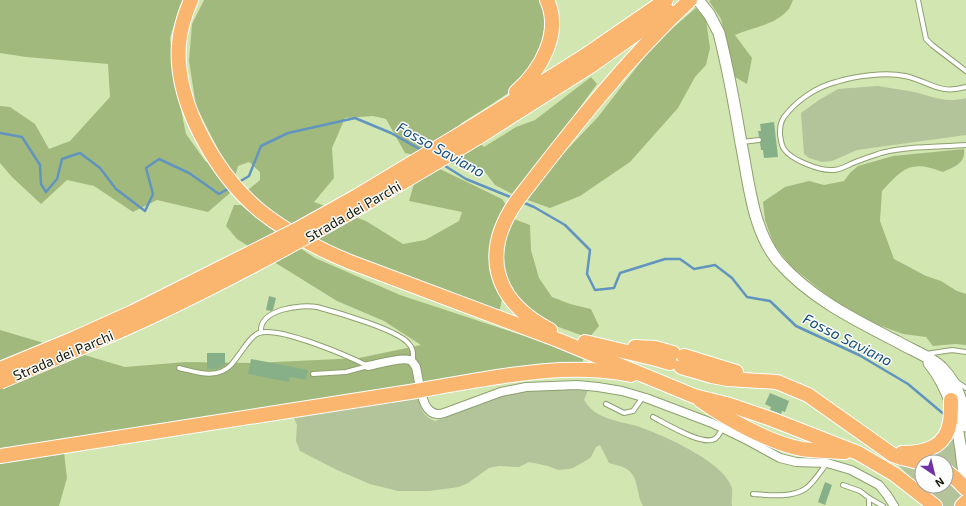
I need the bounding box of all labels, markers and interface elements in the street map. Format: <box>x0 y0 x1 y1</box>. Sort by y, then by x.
water label: Fosso Saviano <box>394 117 488 181</box>
street label: Strada dei Parchi <box>302 177 404 245</box>
water label: Fosso Saviano <box>800 309 896 369</box>
street label: Strada dei Parchi <box>10 326 116 384</box>
north arrow <box>914 454 954 494</box>
text: N <box>933 475 947 490</box>

